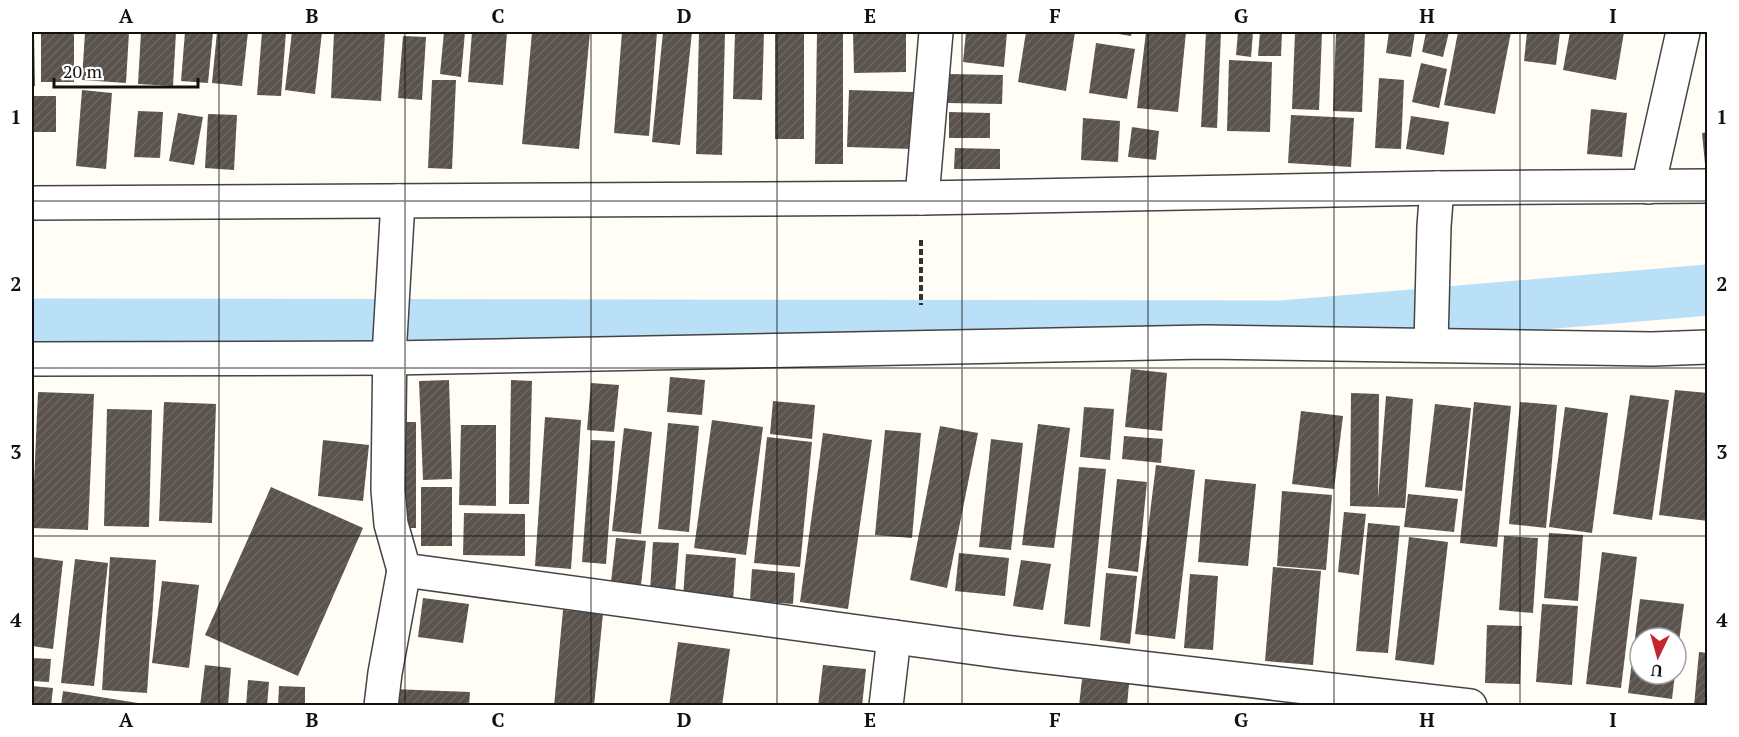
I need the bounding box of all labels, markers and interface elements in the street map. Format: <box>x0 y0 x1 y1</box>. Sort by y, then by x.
text: A <box>119 2 134 29</box>
text: B <box>306 2 319 29</box>
text: C <box>491 2 505 29</box>
text: D <box>677 2 691 29</box>
text: E <box>864 2 876 29</box>
text: F <box>1049 2 1061 29</box>
text: G <box>1234 2 1248 29</box>
text: H <box>1419 2 1435 29</box>
text: I <box>1609 2 1617 29</box>
scale bar <box>54 51 198 89</box>
text: 20 m <box>63 59 103 83</box>
text: 1 <box>10 103 22 130</box>
text: 1 <box>1716 103 1728 130</box>
text: 2 <box>10 270 22 297</box>
text: 2 <box>1716 270 1728 297</box>
text: 3 <box>10 438 22 465</box>
text: 3 <box>1716 438 1728 465</box>
text: 4 <box>10 606 22 633</box>
text: 4 <box>1716 606 1728 633</box>
north arrow <box>1628 626 1688 686</box>
text: U <box>1649 659 1663 682</box>
text: A <box>119 706 134 733</box>
text: B <box>306 706 319 733</box>
text: C <box>491 706 505 733</box>
text: D <box>677 706 691 733</box>
text: E <box>864 706 876 733</box>
text: F <box>1049 706 1061 733</box>
text: G <box>1234 706 1248 733</box>
text: H <box>1419 706 1435 733</box>
text: I <box>1609 706 1617 733</box>

